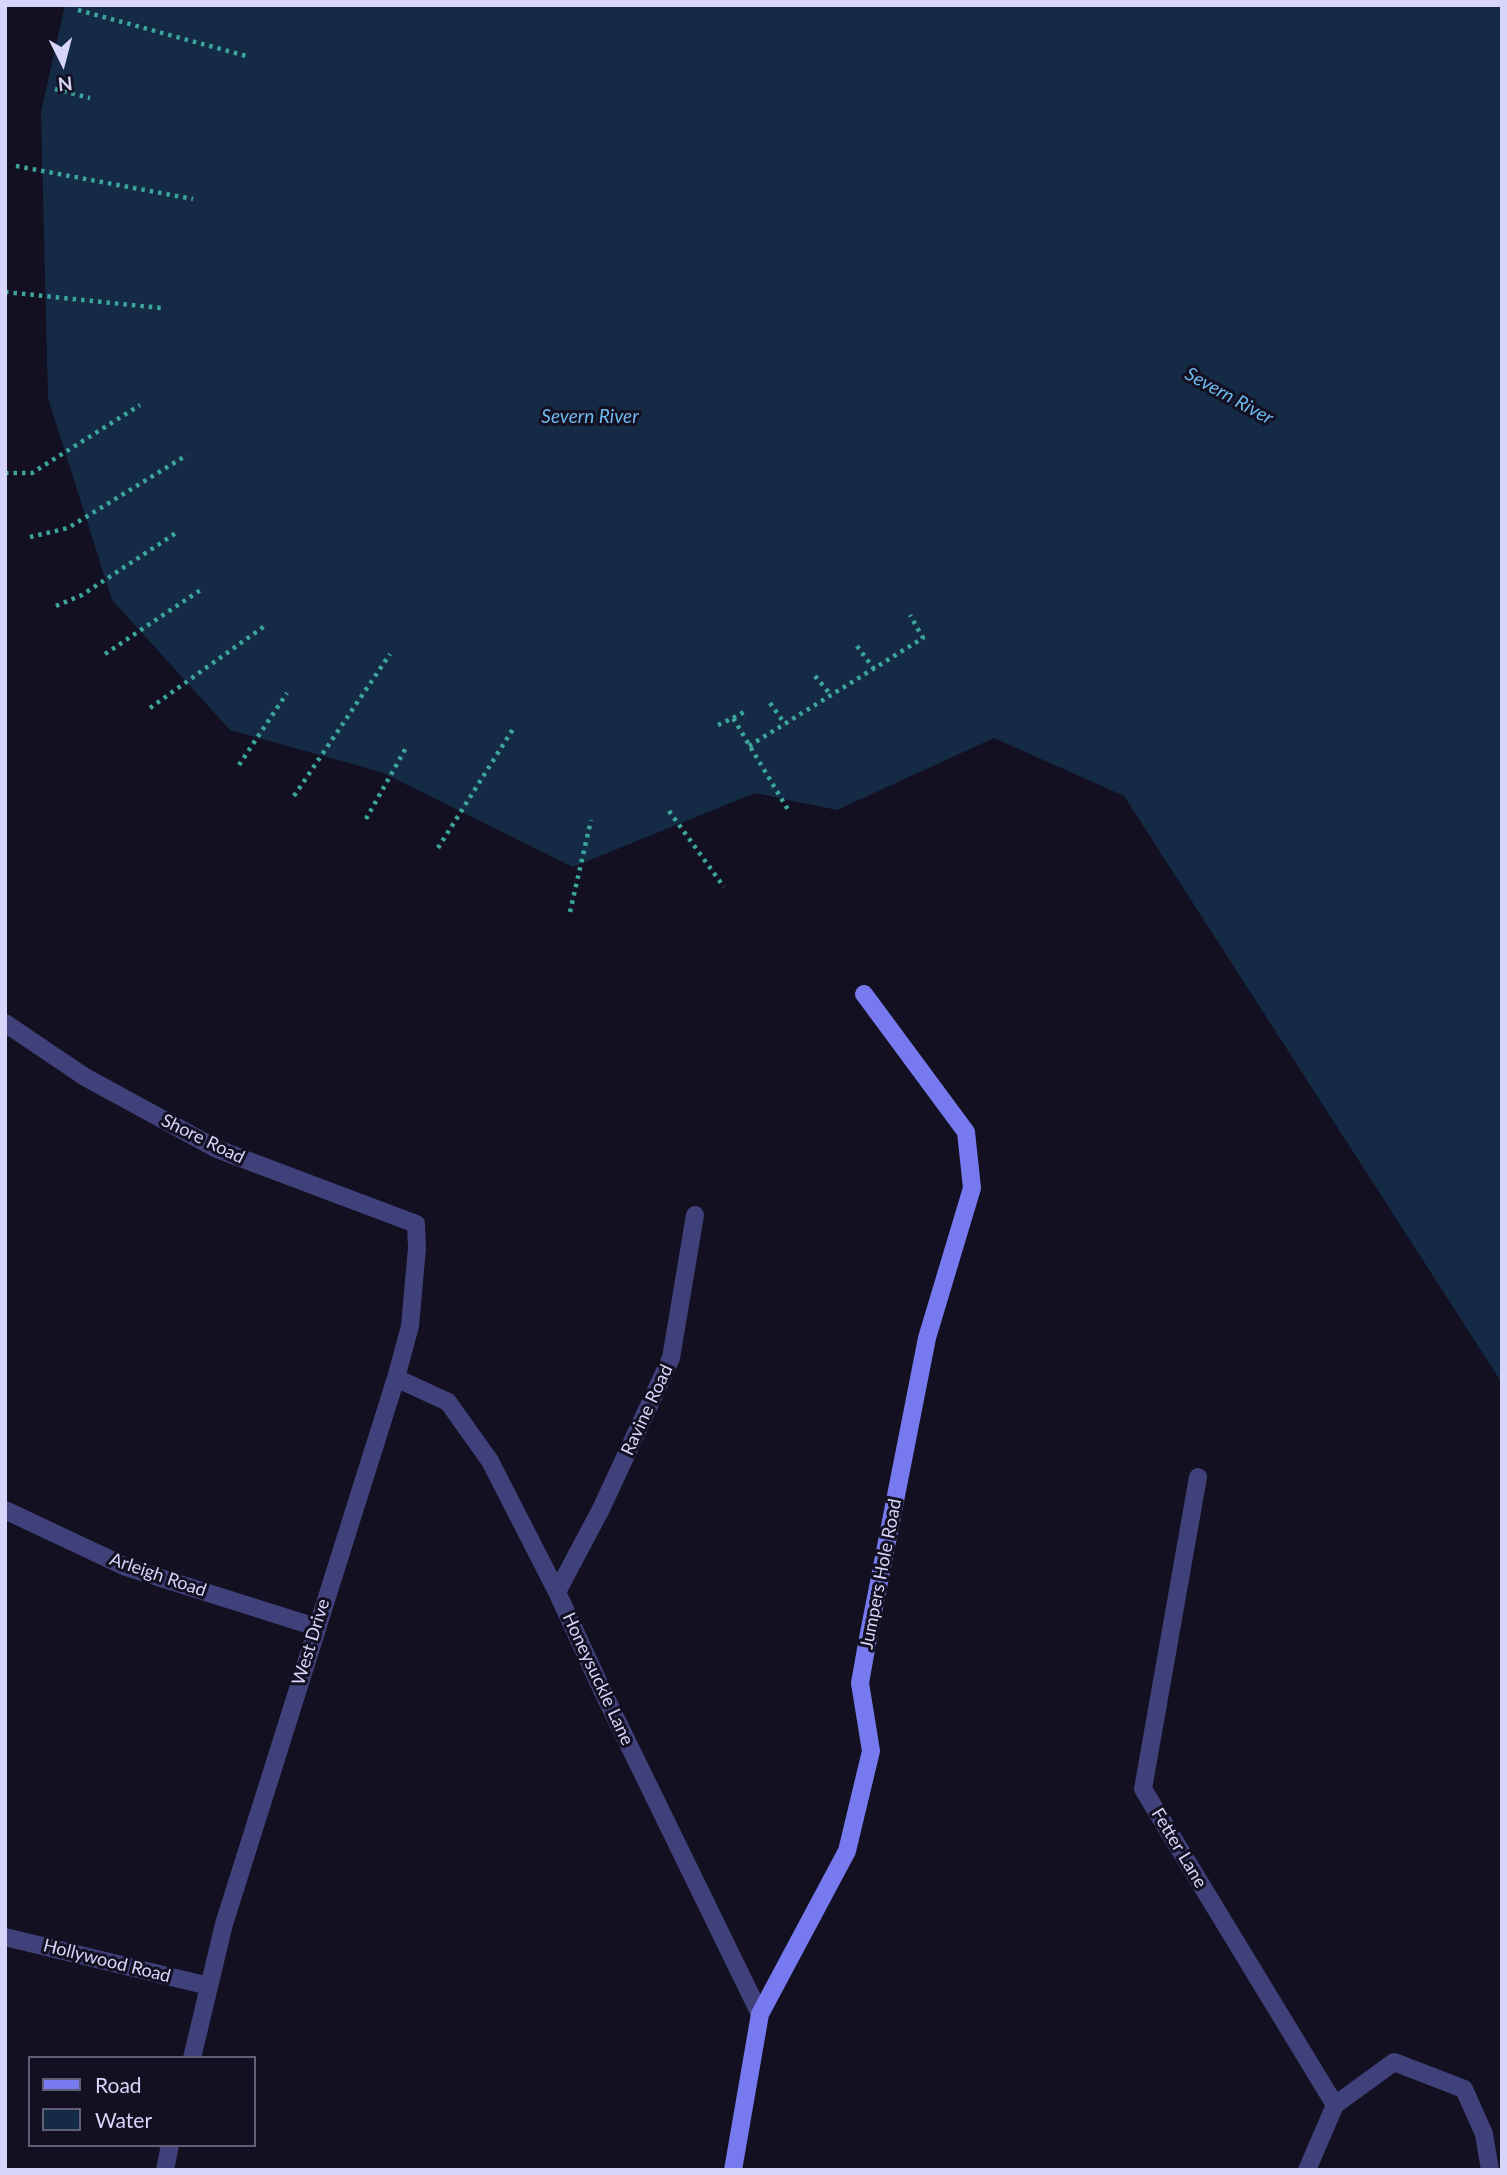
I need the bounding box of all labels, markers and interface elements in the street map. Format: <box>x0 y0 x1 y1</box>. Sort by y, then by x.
north arrow <box>28 28 98 98</box>
text: N <box>57 72 74 97</box>
water label: Severn River <box>1181 362 1277 430</box>
water label: Severn River <box>541 406 639 428</box>
street label: Shore Road <box>158 1110 248 1168</box>
street label: Ravine Road <box>617 1361 677 1459</box>
street label: Jumpers Hole Road <box>856 1497 906 1651</box>
street label: Arleigh Road <box>107 1548 209 1602</box>
street label: West Drive <box>288 1596 334 1688</box>
street label: Honeysuckle Lane <box>558 1609 638 1749</box>
street label: Fetter Lane <box>1147 1804 1211 1892</box>
street label: Hollywood Road <box>41 1935 173 1987</box>
legend <box>28 2056 256 2147</box>
text: Road <box>95 2072 142 2097</box>
text: Water <box>95 2107 152 2132</box>

